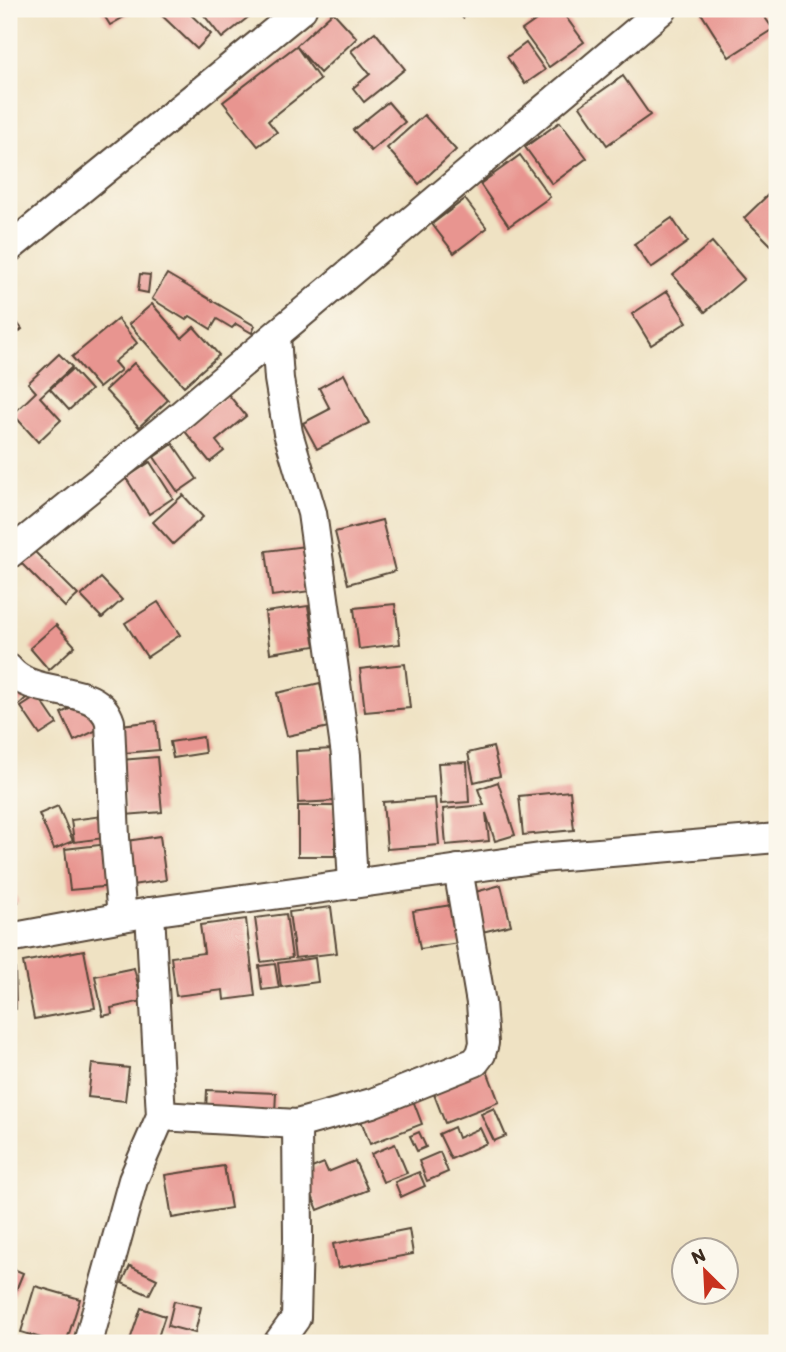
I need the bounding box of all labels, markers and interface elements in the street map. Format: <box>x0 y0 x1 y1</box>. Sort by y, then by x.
north arrow <box>670 1236 740 1306</box>
text: N <box>688 1243 709 1269</box>

